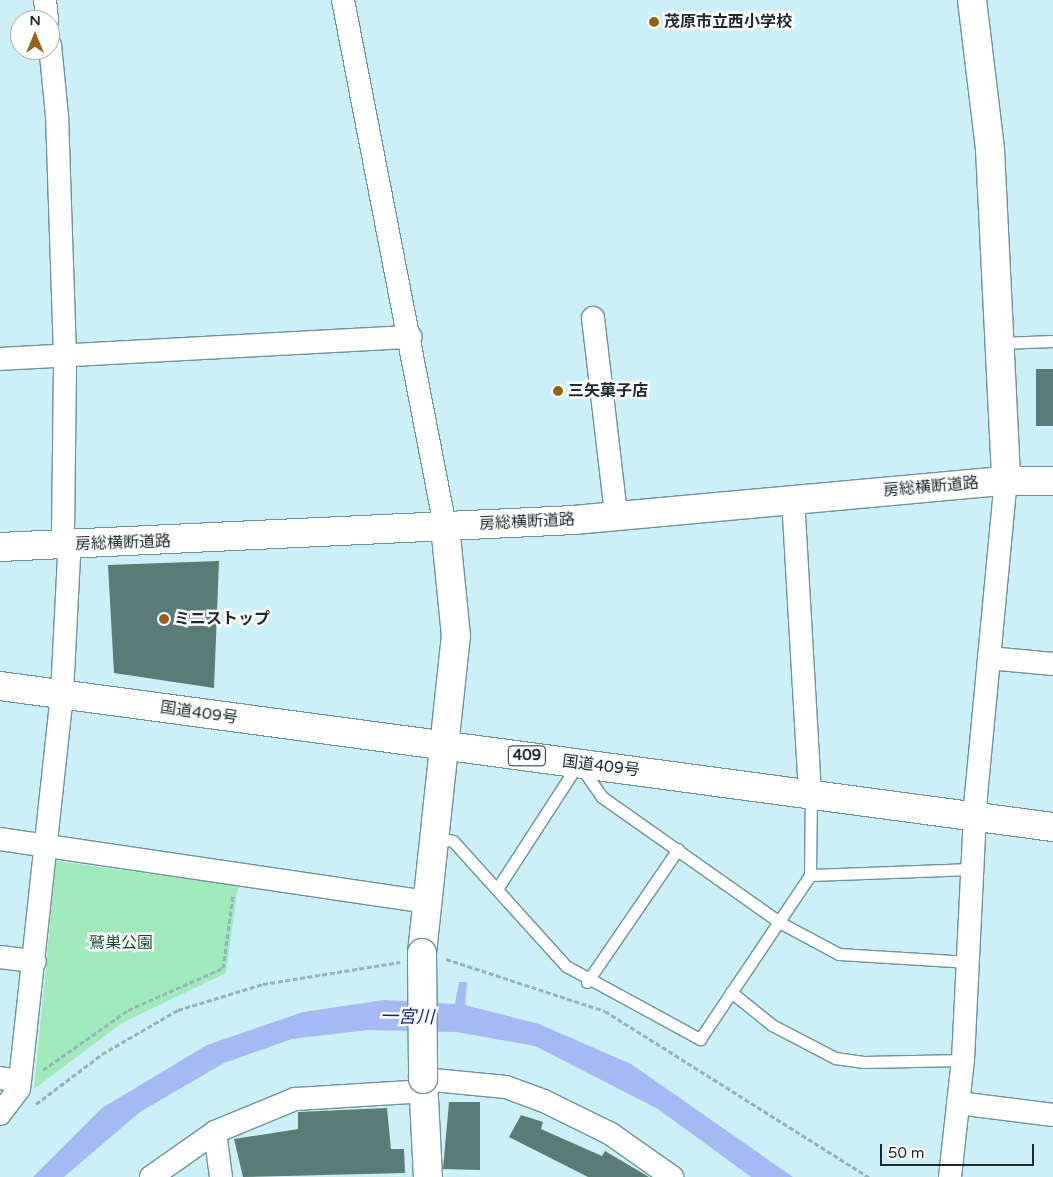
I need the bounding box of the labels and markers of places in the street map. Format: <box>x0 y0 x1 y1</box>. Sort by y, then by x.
place label: 茂原市立西小学校 <box>664 12 792 32</box>
marker: 茂原市立西小学校 <box>648 16 660 28</box>
place label: 三矢菓子店 <box>568 381 648 401</box>
marker: 三矢菓子店 <box>552 385 564 397</box>
place label: ミニストップ <box>174 609 270 629</box>
marker: ミニストップ <box>158 613 170 625</box>

